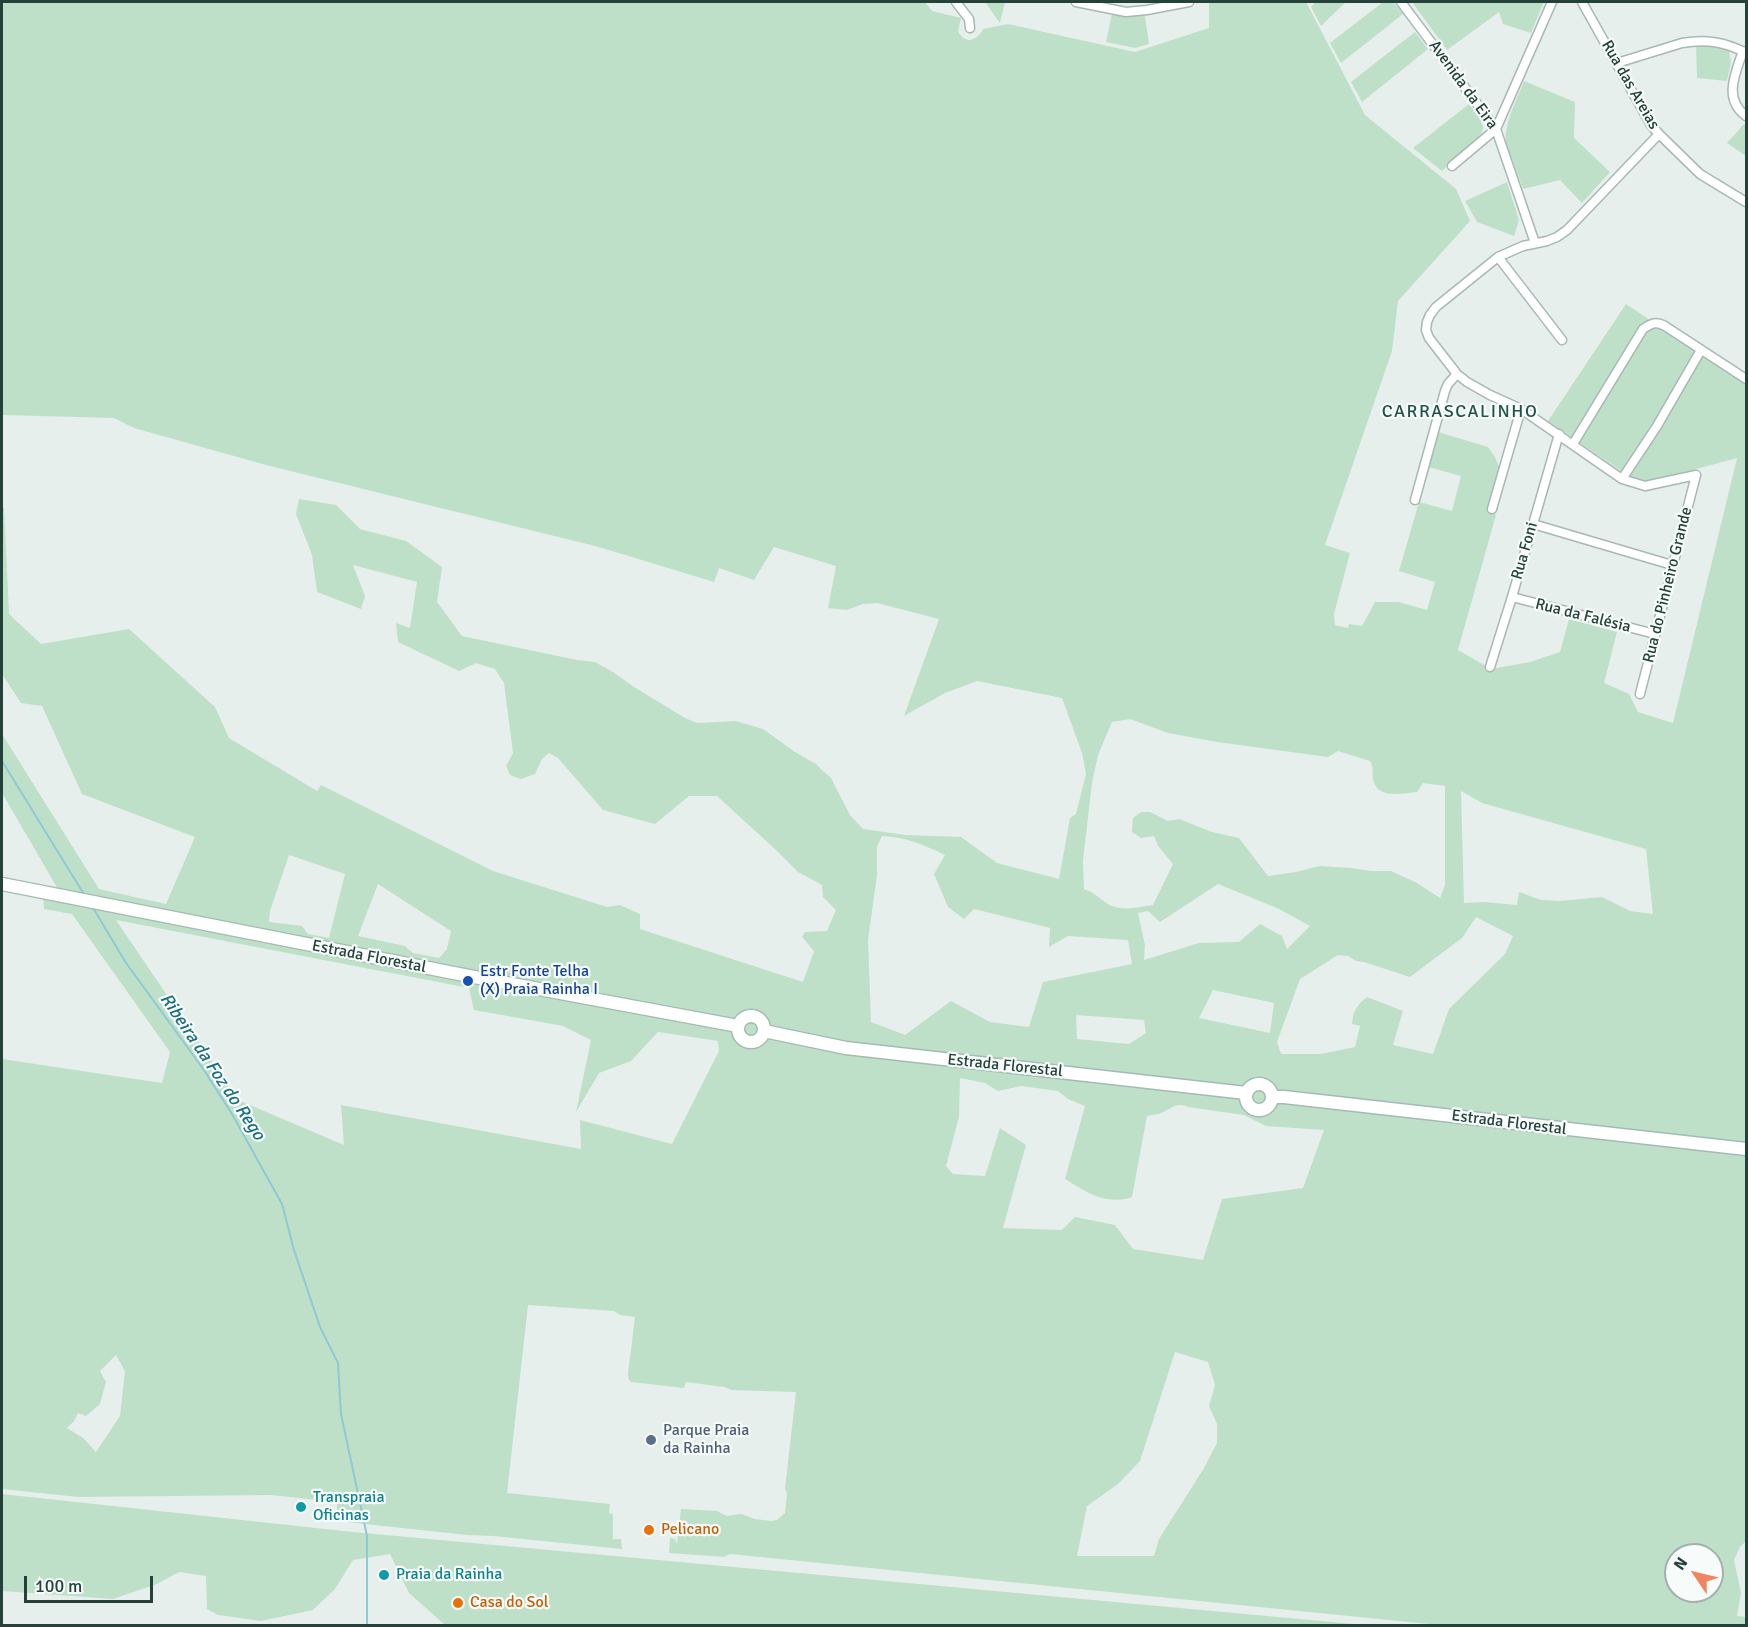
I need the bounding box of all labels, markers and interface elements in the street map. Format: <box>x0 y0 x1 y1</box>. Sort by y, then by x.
street label: Avenida da Eira <box>1424 37 1502 133</box>
street label: Rua das Areias <box>1597 37 1663 133</box>
district label: CARRASCALINHO <box>1382 401 1538 423</box>
street label: Rua do Pinheiro Grande <box>1639 505 1697 665</box>
street label: Rua Foni <box>1508 520 1542 582</box>
street label: Rua da Falésia <box>1533 595 1633 637</box>
street label: Estrada Florestal <box>310 937 428 977</box>
place label: Estr Fonte Telha (X) Praia Rainha I <box>480 962 598 1000</box>
marker: Estr Fonte Telha (X) Praia Rainha I <box>461 974 475 988</box>
water label: Ribeira da Foz do Rego <box>155 989 269 1145</box>
street label: Estrada Florestal <box>946 1050 1064 1082</box>
street label: Estrada Florestal <box>1450 1106 1568 1140</box>
place label: Parque Praia da Rainha <box>663 1421 749 1459</box>
marker: Parque Praia da Rainha <box>644 1433 658 1447</box>
place label: Transpraia Oficinas <box>313 1488 385 1526</box>
marker: Transpraia Oficinas <box>294 1500 308 1514</box>
place label: Pelicano <box>661 1520 719 1540</box>
marker: Pelicano <box>642 1523 656 1537</box>
north arrow <box>1664 1543 1724 1603</box>
text: N <box>1670 1554 1692 1574</box>
scale bar <box>27 1564 156 1602</box>
place label: Praia da Rainha <box>396 1565 502 1585</box>
marker: Praia da Rainha <box>377 1568 391 1582</box>
text: 100 m <box>35 1575 82 1597</box>
place label: Casa do Sol <box>470 1593 549 1613</box>
marker: Casa do Sol <box>451 1596 465 1610</box>

